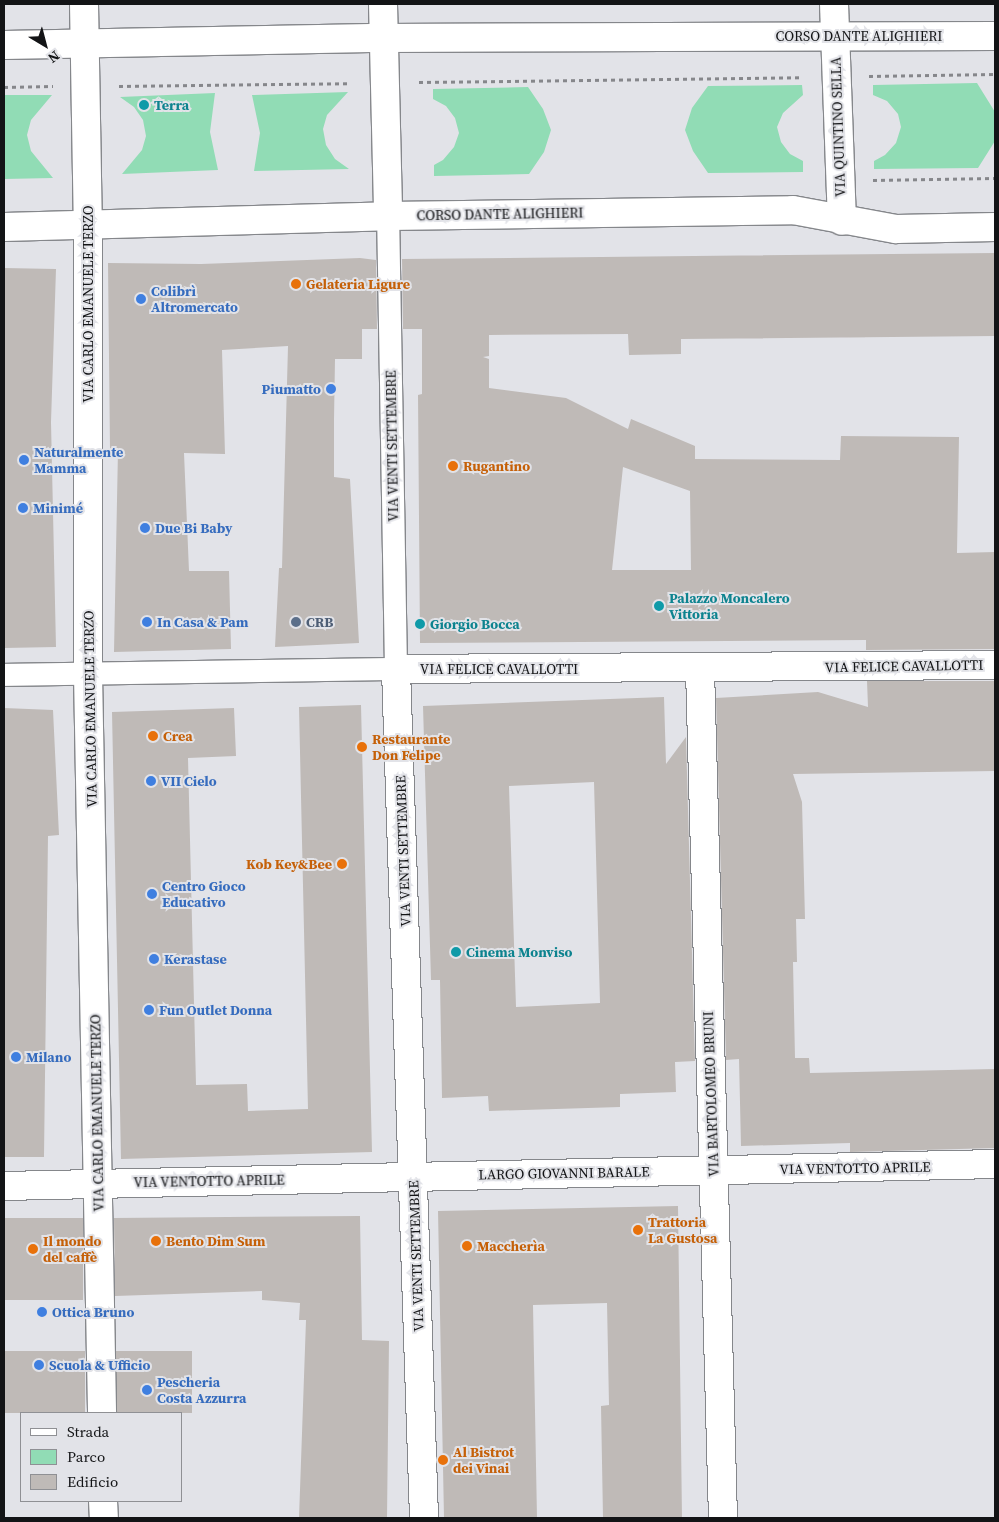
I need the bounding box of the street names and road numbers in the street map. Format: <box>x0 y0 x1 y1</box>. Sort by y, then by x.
street label: CORSO DANTE ALIGHIERI <box>775 28 943 44</box>
street label: VIA QUINTINO SELLA <box>827 57 849 197</box>
street label: CORSO DANTE ALIGHIERI <box>416 204 584 224</box>
street label: VIA CARLO EMANUELE TERZO <box>80 205 96 403</box>
street label: VIA VENTI SETTEMBRE <box>382 370 402 522</box>
street label: VIA CARLO EMANUELE TERZO <box>80 610 100 808</box>
street label: VIA FELICE CAVALLOTTI <box>825 656 983 676</box>
street label: VIA FELICE CAVALLOTTI <box>420 661 578 677</box>
street label: VIA VENTI SETTEMBRE <box>392 775 414 927</box>
street label: VIA BARTOLOMEO BRUNI <box>700 1011 722 1177</box>
street label: VIA CARLO EMANUELE TERZO <box>87 1014 107 1212</box>
street label: VIA VENTOTTO APRILE <box>779 1158 931 1178</box>
street label: LARGO GIOVANNI BARALE <box>478 1163 650 1183</box>
street label: VIA VENTOTTO APRILE <box>133 1171 285 1191</box>
street label: VIA VENTI SETTEMBRE <box>405 1180 427 1332</box>

